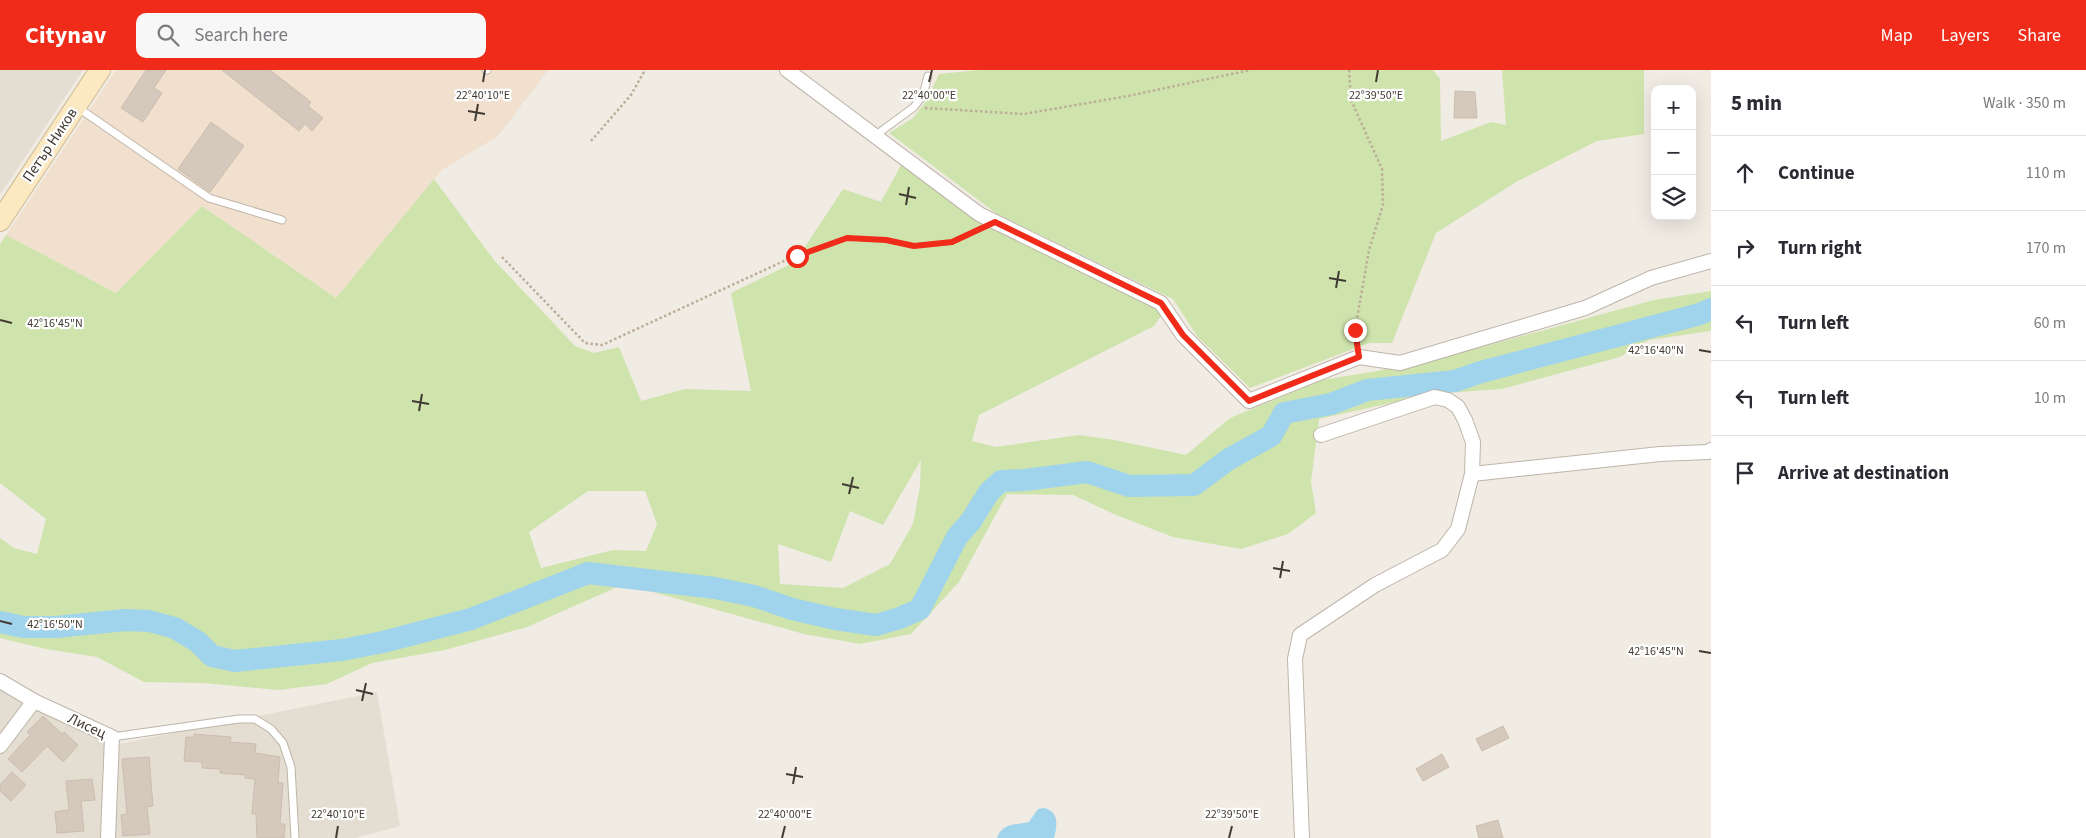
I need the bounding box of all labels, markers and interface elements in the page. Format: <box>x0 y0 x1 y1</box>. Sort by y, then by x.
search box <box>136 13 486 58</box>
text: Citynav <box>25 18 106 53</box>
icon: search <box>154 21 182 49</box>
text: Search here <box>194 22 288 49</box>
text: Map <box>1881 23 1913 48</box>
text: Layers <box>1941 23 1990 48</box>
text: Share <box>2018 23 2061 48</box>
map controls <box>1651 85 1696 220</box>
button: + <box>1651 85 1696 130</box>
text: 22°40'10"E <box>456 87 510 104</box>
text: 22°40'00"E <box>902 87 956 104</box>
text: 22°39'50"E <box>1349 87 1403 104</box>
text: 5 min <box>1731 88 1782 118</box>
text: Walk · 350 m <box>1983 92 2066 114</box>
street label: Петър Ников <box>18 104 83 186</box>
button: − <box>1651 130 1696 175</box>
icon: ahead <box>1731 159 1759 187</box>
text: Continue <box>1778 160 1855 187</box>
text: 110 m <box>2026 162 2066 184</box>
button: layers <box>1651 175 1696 220</box>
icon: right <box>1731 234 1759 262</box>
text: Turn right <box>1778 235 1862 262</box>
text: 170 m <box>2026 237 2066 259</box>
route start <box>786 245 809 268</box>
icon: left <box>1731 309 1759 337</box>
text: Turn left <box>1778 310 1849 337</box>
text: 60 m <box>2034 312 2066 334</box>
text: 42°16'45"N <box>27 315 83 332</box>
route end <box>1344 319 1367 342</box>
text: 42°16'40"N <box>1628 342 1684 359</box>
icon: left <box>1731 384 1759 412</box>
text: Turn left <box>1778 385 1849 412</box>
text: 10 m <box>2034 387 2066 409</box>
icon: arrive <box>1731 459 1759 487</box>
text: Arrive at destination <box>1778 460 1949 487</box>
text: 42°16'50"N <box>27 616 83 633</box>
text: 42°16'45"N <box>1628 643 1684 660</box>
street label: Лисец <box>64 708 110 744</box>
text: 22°40'10"E <box>311 806 365 823</box>
text: 22°40'00"E <box>758 806 812 823</box>
text: 22°39'50"E <box>1205 806 1259 823</box>

